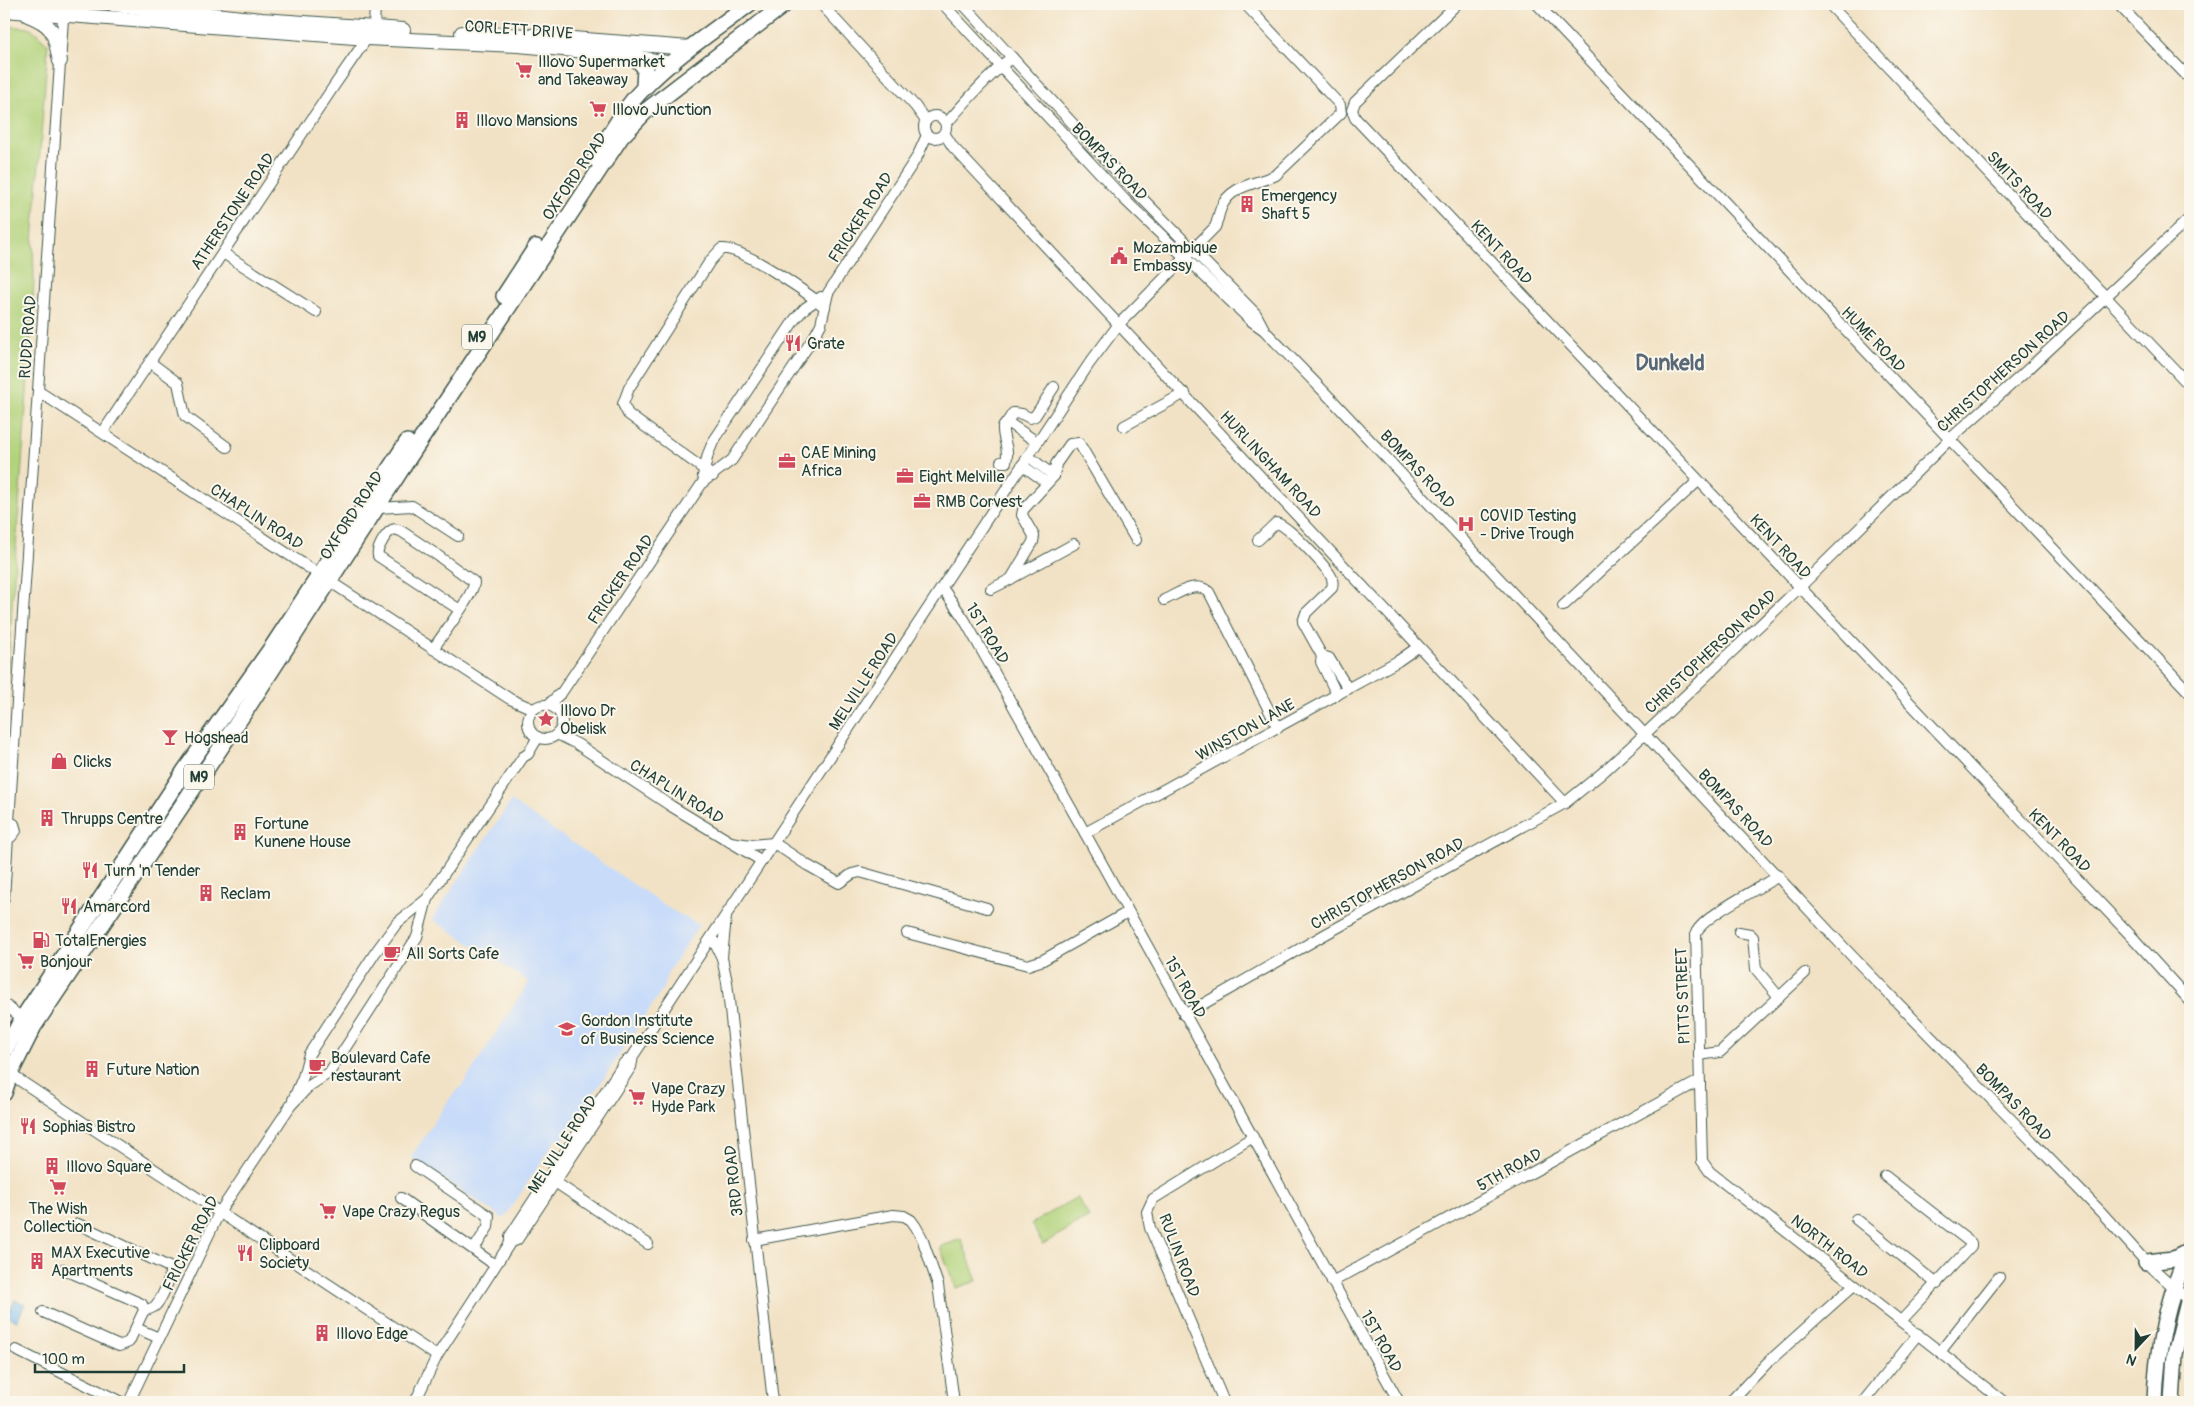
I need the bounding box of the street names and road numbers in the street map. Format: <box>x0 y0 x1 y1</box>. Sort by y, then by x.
street label: CORLETT DRIVE <box>464 16 574 44</box>
street label: BOMPAS ROAD <box>1067 118 1152 205</box>
street label: OXFORD ROAD <box>538 129 612 224</box>
street label: SMITS ROAD <box>1982 147 2056 224</box>
street label: ATHERSTONE ROAD <box>186 149 279 274</box>
street label: FRICKER ROAD <box>824 169 897 267</box>
street label: KENT ROAD <box>1466 216 1536 289</box>
street label: RUDD ROAD <box>15 295 41 379</box>
street label: HUME ROAD <box>1837 303 1910 377</box>
street label: CHRISTOPHERSON ROAD <box>1933 307 2074 437</box>
road number: M9 <box>462 324 492 350</box>
street label: HURLINGHAM ROAD <box>1215 407 1325 523</box>
street label: BOMPAS ROAD <box>1376 426 1459 513</box>
street label: OXFORD ROAD <box>316 467 388 564</box>
street label: CHAPLIN ROAD <box>206 479 307 554</box>
street label: KENT ROAD <box>1745 510 1815 583</box>
street label: FRICKER ROAD <box>584 531 658 628</box>
street label: CHRISTOPHERSON ROAD <box>1641 586 1781 718</box>
street label: 1ST ROAD <box>961 599 1013 668</box>
street label: MELVILLE ROAD <box>825 629 903 734</box>
street label: WINSTON LANE <box>1192 694 1299 765</box>
street label: CHAPLIN ROAD <box>626 755 727 829</box>
road number: M9 <box>184 764 214 790</box>
street label: BOMPAS ROAD <box>1694 765 1777 852</box>
street label: KENT ROAD <box>2024 805 2095 877</box>
street label: CHRISTOPHERSON ROAD <box>1307 833 1468 934</box>
street label: PITTS STREET <box>1671 947 1695 1045</box>
street label: 1ST ROAD <box>1160 953 1210 1022</box>
street label: BOMPAS ROAD <box>1971 1059 2056 1146</box>
street label: MELVILLE ROAD <box>524 1092 602 1197</box>
street label: 3RD ROAD <box>720 1144 748 1218</box>
street label: 5TH ROAD <box>1474 1144 1545 1196</box>
street label: FRICKER ROAD <box>158 1193 223 1294</box>
street label: NORTH ROAD <box>1787 1210 1872 1283</box>
street label: RULIN ROAD <box>1154 1211 1204 1300</box>
street label: 1ST ROAD <box>1356 1307 1406 1376</box>

